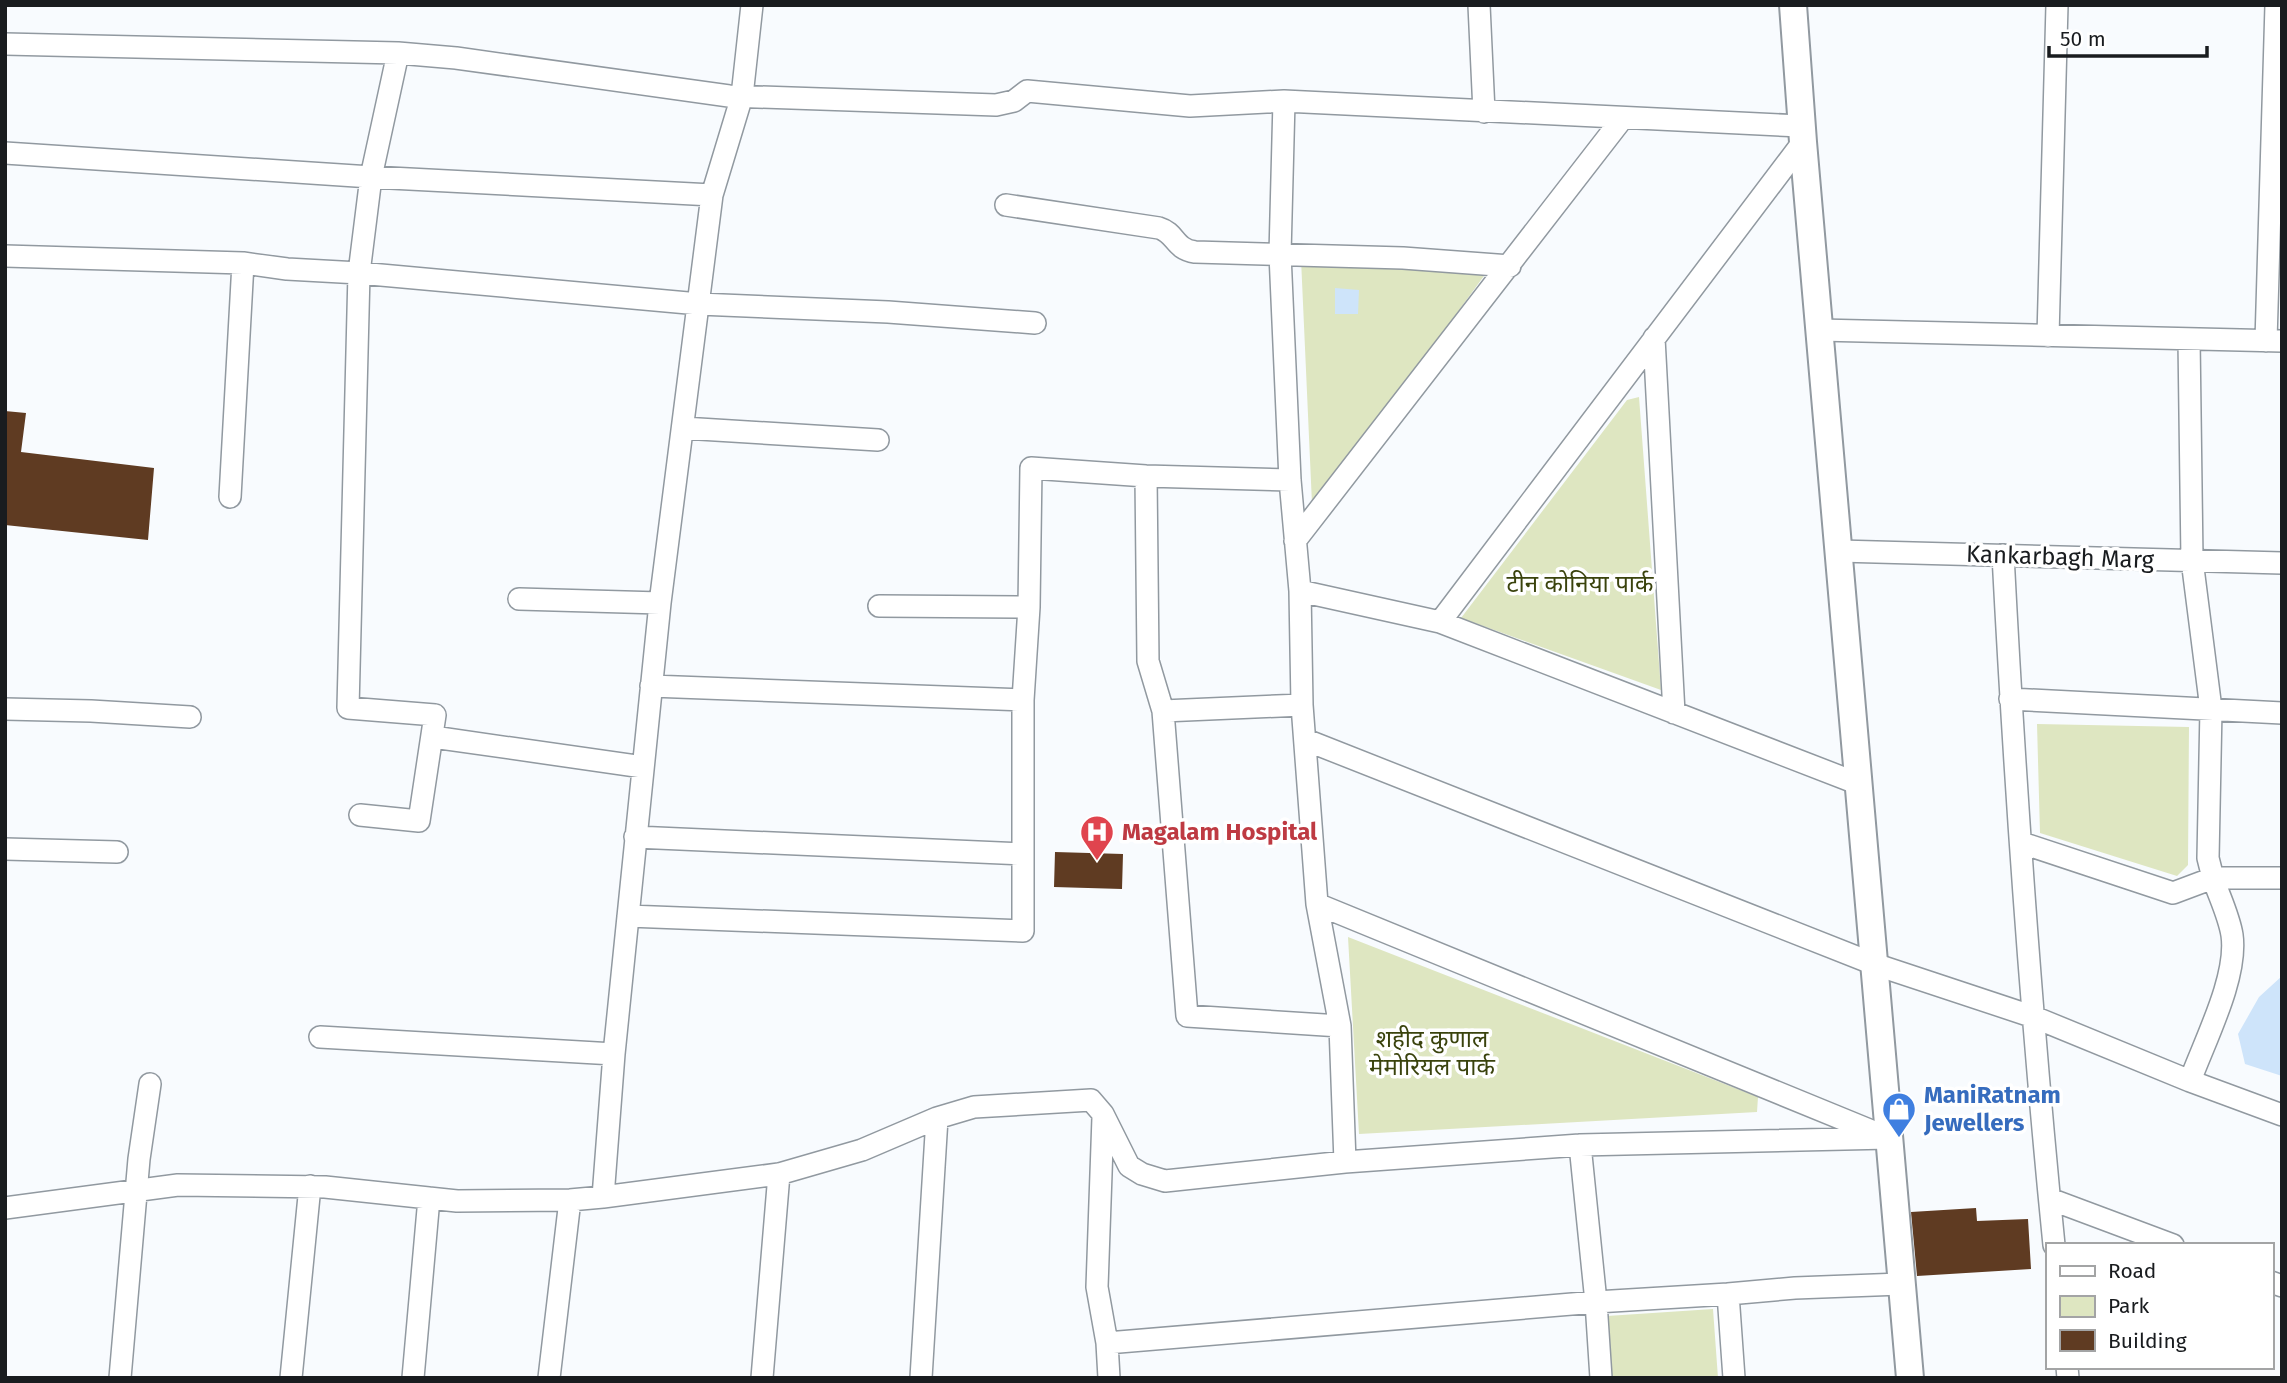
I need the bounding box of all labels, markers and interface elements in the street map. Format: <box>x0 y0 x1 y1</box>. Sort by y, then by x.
scale bar <box>2049 14 2206 58</box>
text: 50 m <box>2060 26 2106 52</box>
street label: Kankarbagh Marg <box>1965 540 2155 574</box>
park label: टीन कोनिया पार्क <box>1507 570 1654 598</box>
hospital icon: Magalam Hospital <box>1078 813 1116 862</box>
place label: Magalam Hospital <box>1122 818 1318 846</box>
park label: शहीद कुणाल मेमोरियल पार्क <box>1369 1025 1495 1081</box>
place label: ManiRatnam Jewellers <box>1923 1081 2061 1137</box>
shop icon: ManiRatnam Jewellers <box>1880 1090 1918 1139</box>
legend <box>2046 1243 2273 1369</box>
text: Road <box>2108 1258 2156 1284</box>
text: Park <box>2108 1293 2150 1319</box>
text: Building <box>2108 1328 2187 1354</box>

